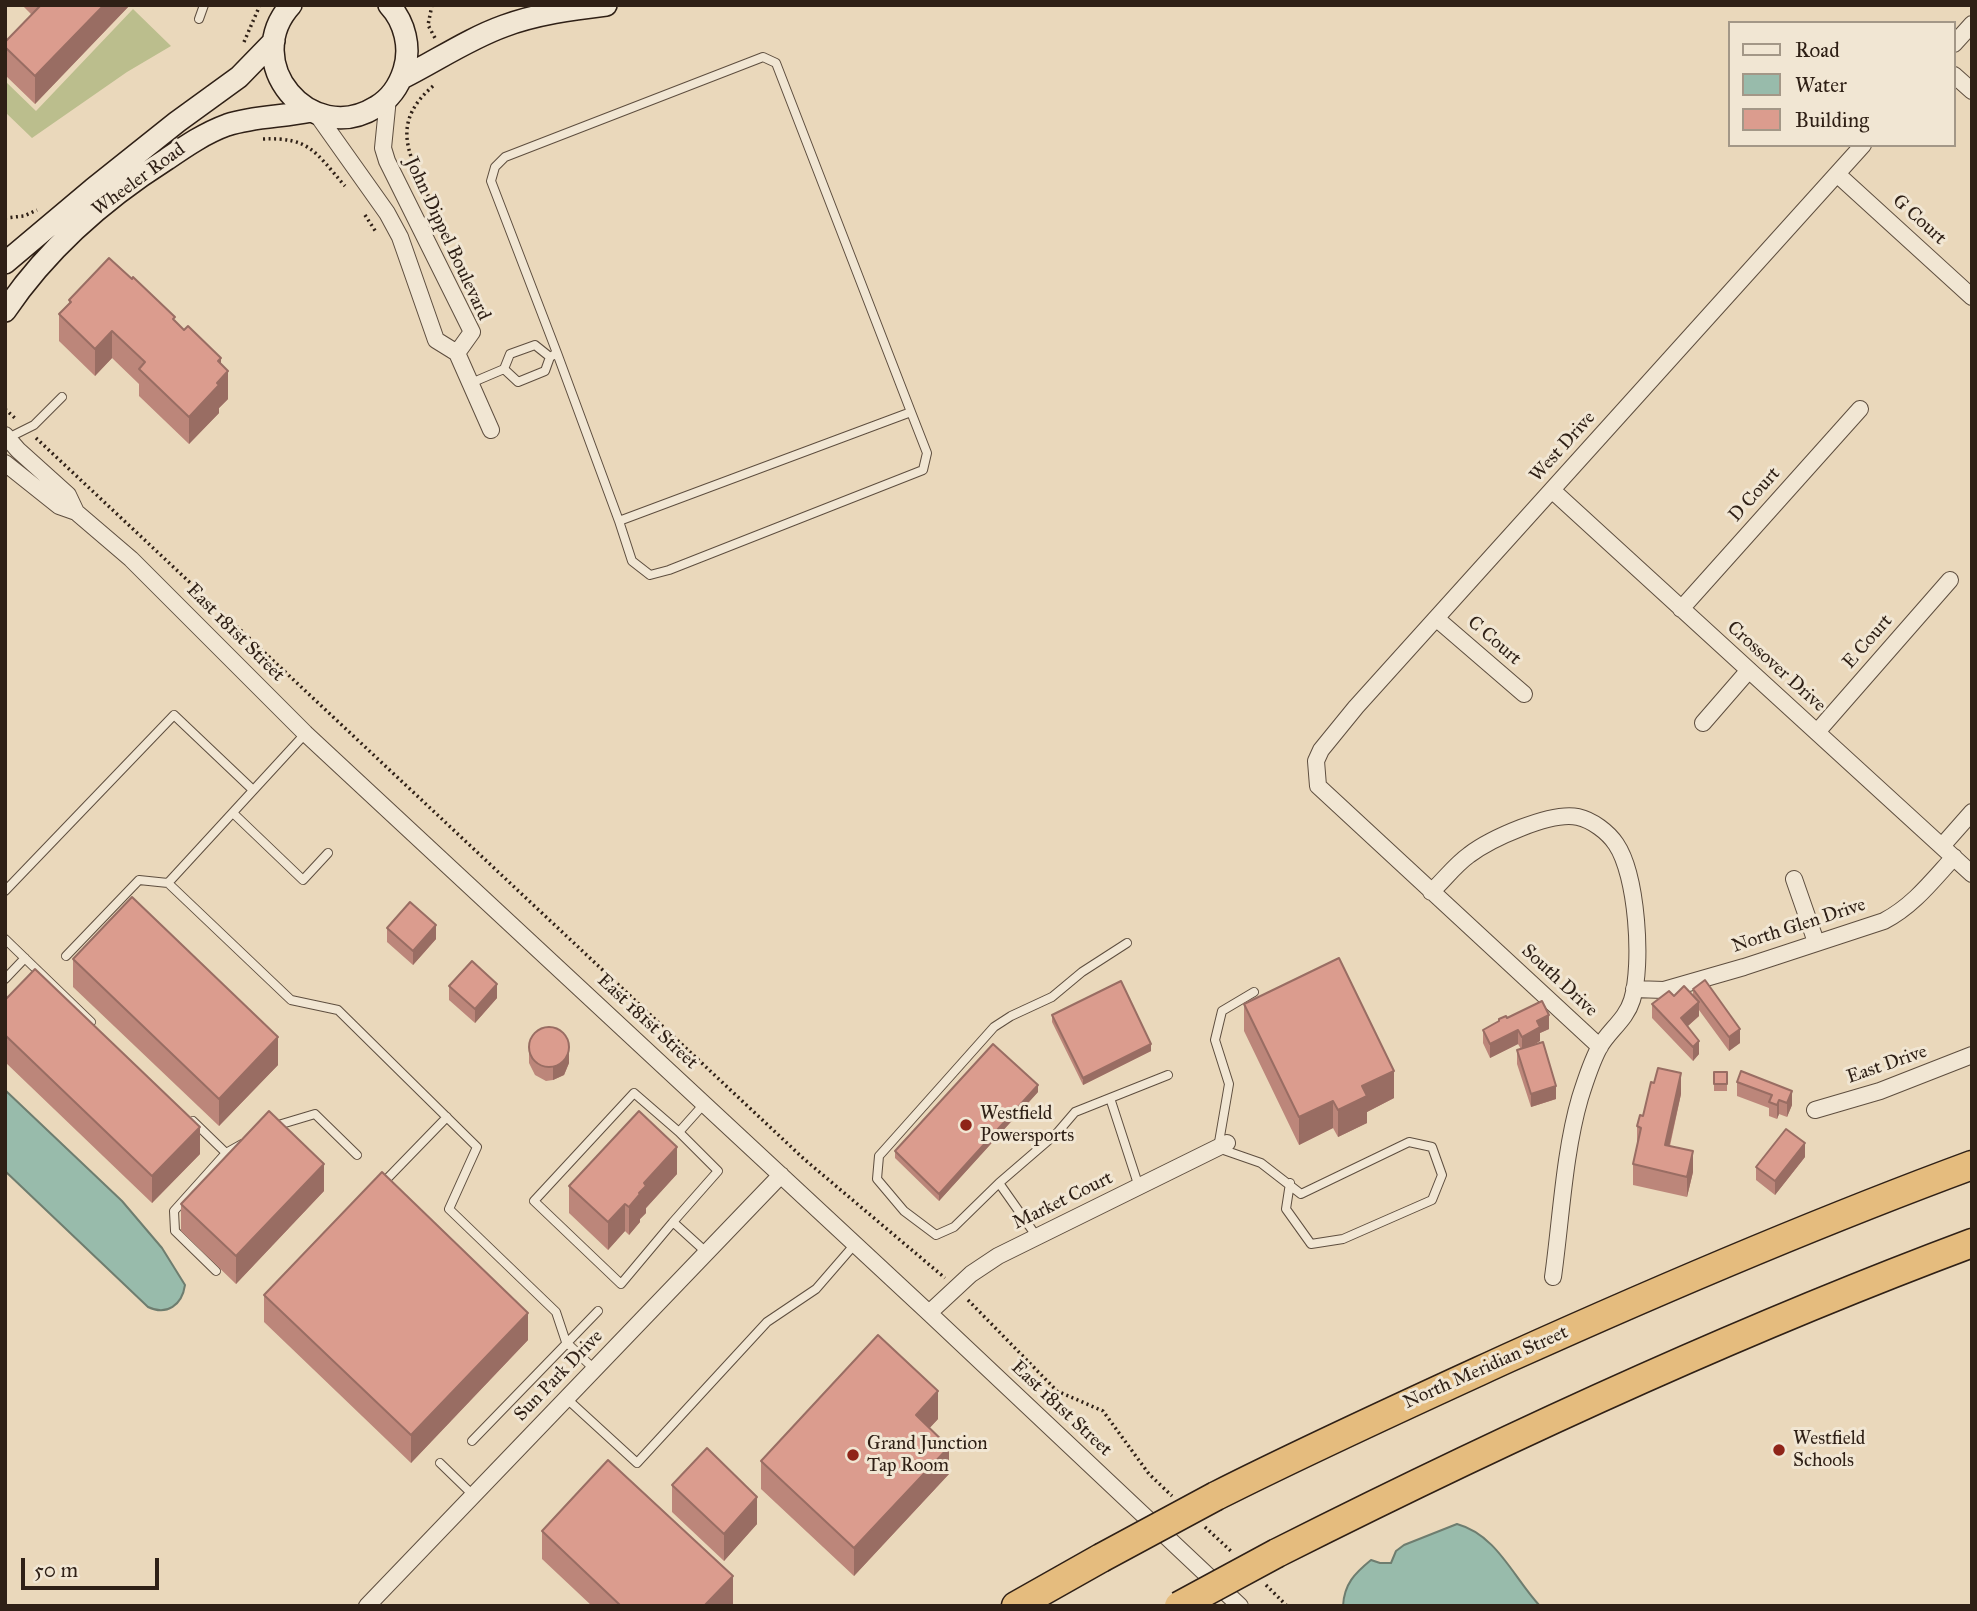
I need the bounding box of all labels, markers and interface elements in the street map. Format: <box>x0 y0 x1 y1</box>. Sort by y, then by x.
legend <box>1728 21 1956 147</box>
text: Road <box>1795 37 1840 63</box>
text: Water <box>1795 72 1847 98</box>
text: Building <box>1795 107 1869 133</box>
street label: Wheeler Road <box>88 139 190 221</box>
street label: John Dippel Boulevard <box>399 154 495 324</box>
street label: G Court <box>1887 190 1951 250</box>
street label: West Drive <box>1525 407 1601 487</box>
street label: D Court <box>1725 463 1785 527</box>
street label: East 181st Street <box>181 579 289 687</box>
street label: E Court <box>1838 610 1898 674</box>
street label: C Court <box>1462 612 1526 670</box>
street label: Crossover Drive <box>1722 617 1830 717</box>
street label: North Glen Drive <box>1729 894 1869 958</box>
street label: South Drive <box>1516 940 1602 1022</box>
street label: East 181st Street <box>592 970 702 1074</box>
street label: East Drive <box>1844 1041 1930 1089</box>
place label: Westfield Powersports <box>980 1103 1074 1147</box>
marker: Westfield Powersports <box>958 1117 974 1133</box>
street label: Market Court <box>1009 1167 1117 1235</box>
street label: North Meridian Street <box>1400 1321 1572 1415</box>
street label: Sun Park Drive <box>510 1326 608 1426</box>
street label: East 181st Street <box>1006 1357 1116 1461</box>
place label: Westfield Schools <box>1793 1428 1865 1472</box>
place label: Grand Junction Tap Room <box>867 1433 987 1477</box>
marker: Westfield Schools <box>1771 1442 1787 1458</box>
marker: Grand Junction Tap Room <box>845 1447 861 1463</box>
scale bar <box>24 1544 163 1588</box>
text: 50 m <box>34 1557 78 1583</box>

